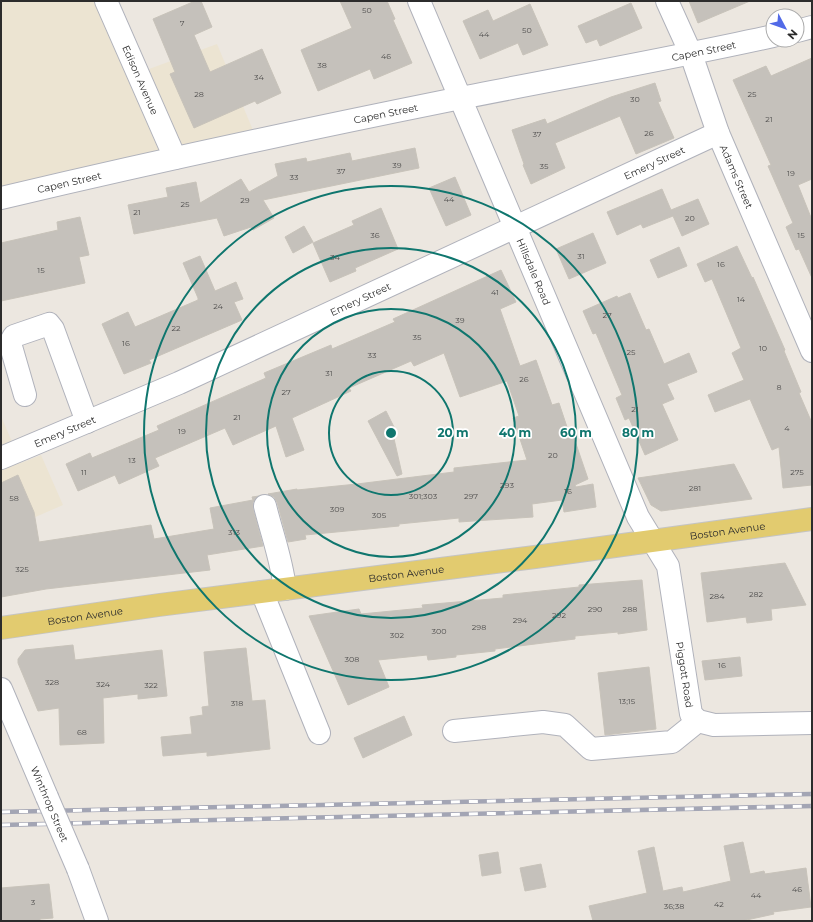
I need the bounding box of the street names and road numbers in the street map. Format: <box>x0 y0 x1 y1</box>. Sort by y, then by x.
street label: Capen Street <box>670 38 737 64</box>
street label: Edison Avenue <box>119 43 161 117</box>
street label: Capen Street <box>353 101 419 127</box>
street label: Emery Street <box>622 143 687 183</box>
street label: Adams Street <box>717 143 756 211</box>
street label: Capen Street <box>36 169 103 196</box>
street label: Hillsdale Road <box>513 236 553 307</box>
street label: Emery Street <box>328 280 393 319</box>
street label: Emery Street <box>32 413 98 450</box>
street label: Boston Avenue <box>689 519 766 543</box>
street label: Boston Avenue <box>368 563 445 585</box>
street label: Boston Avenue <box>47 604 124 628</box>
street label: Piggott Road <box>673 641 696 709</box>
street label: Winthrop Street <box>28 764 71 844</box>

